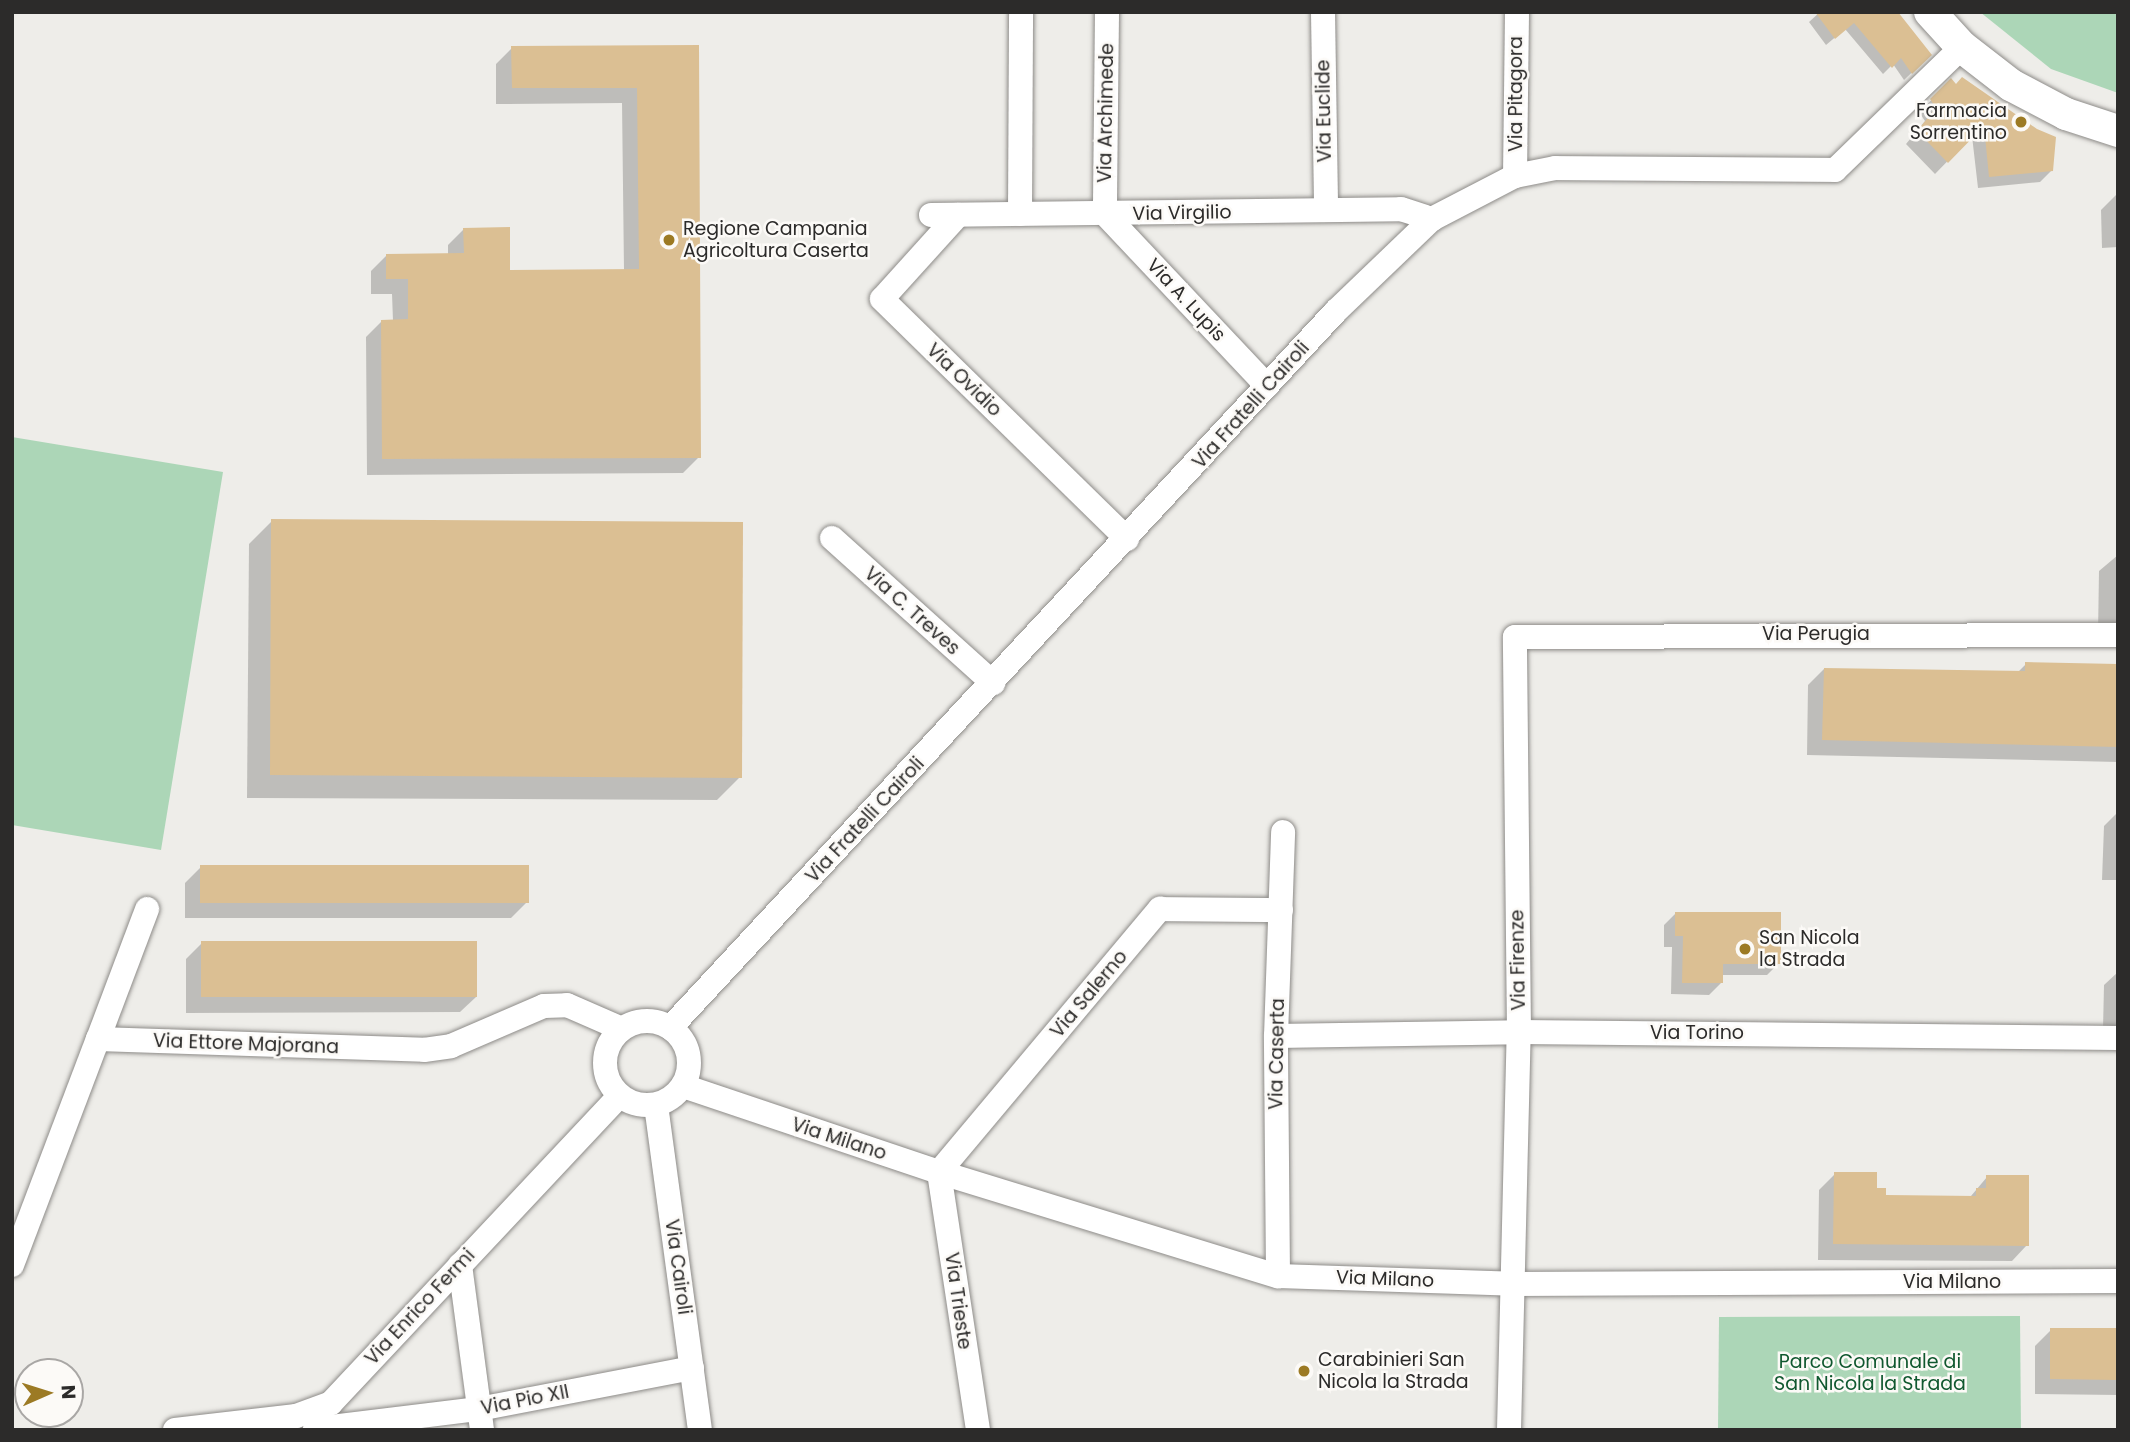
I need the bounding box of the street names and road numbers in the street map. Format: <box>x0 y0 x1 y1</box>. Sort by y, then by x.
street label: Via Pitagora <box>1505 36 1527 152</box>
street label: Via Archimede <box>1093 43 1119 183</box>
street label: Via Euclide <box>1312 59 1336 163</box>
street label: Via Virgilio <box>1132 201 1232 225</box>
street label: Via A. Lupis <box>1142 254 1230 346</box>
street label: Via Fratelli Cairoli <box>1188 337 1314 473</box>
street label: Via Ovidio <box>922 339 1006 421</box>
street label: Via C. Treves <box>860 562 964 660</box>
street label: Via Perugia <box>1762 623 1870 645</box>
street label: Via Fratelli Cairoli <box>801 752 929 888</box>
street label: Via Firenze <box>1506 909 1530 1011</box>
street label: Via Salerno <box>1046 946 1132 1042</box>
street label: Via Caserta <box>1265 998 1289 1110</box>
street label: Via Torino <box>1650 1022 1744 1044</box>
street label: Via Ettore Majorana <box>153 1029 339 1059</box>
street label: Via Milano <box>789 1113 889 1165</box>
street label: Via Cairoli <box>660 1218 696 1316</box>
street label: Via Enrico Fermi <box>360 1244 480 1370</box>
street label: Via Trieste <box>940 1251 976 1351</box>
street label: Via Milano <box>1335 1266 1435 1292</box>
street label: Via Milano <box>1903 1271 2001 1293</box>
street label: Via Pio XII <box>479 1380 571 1420</box>

